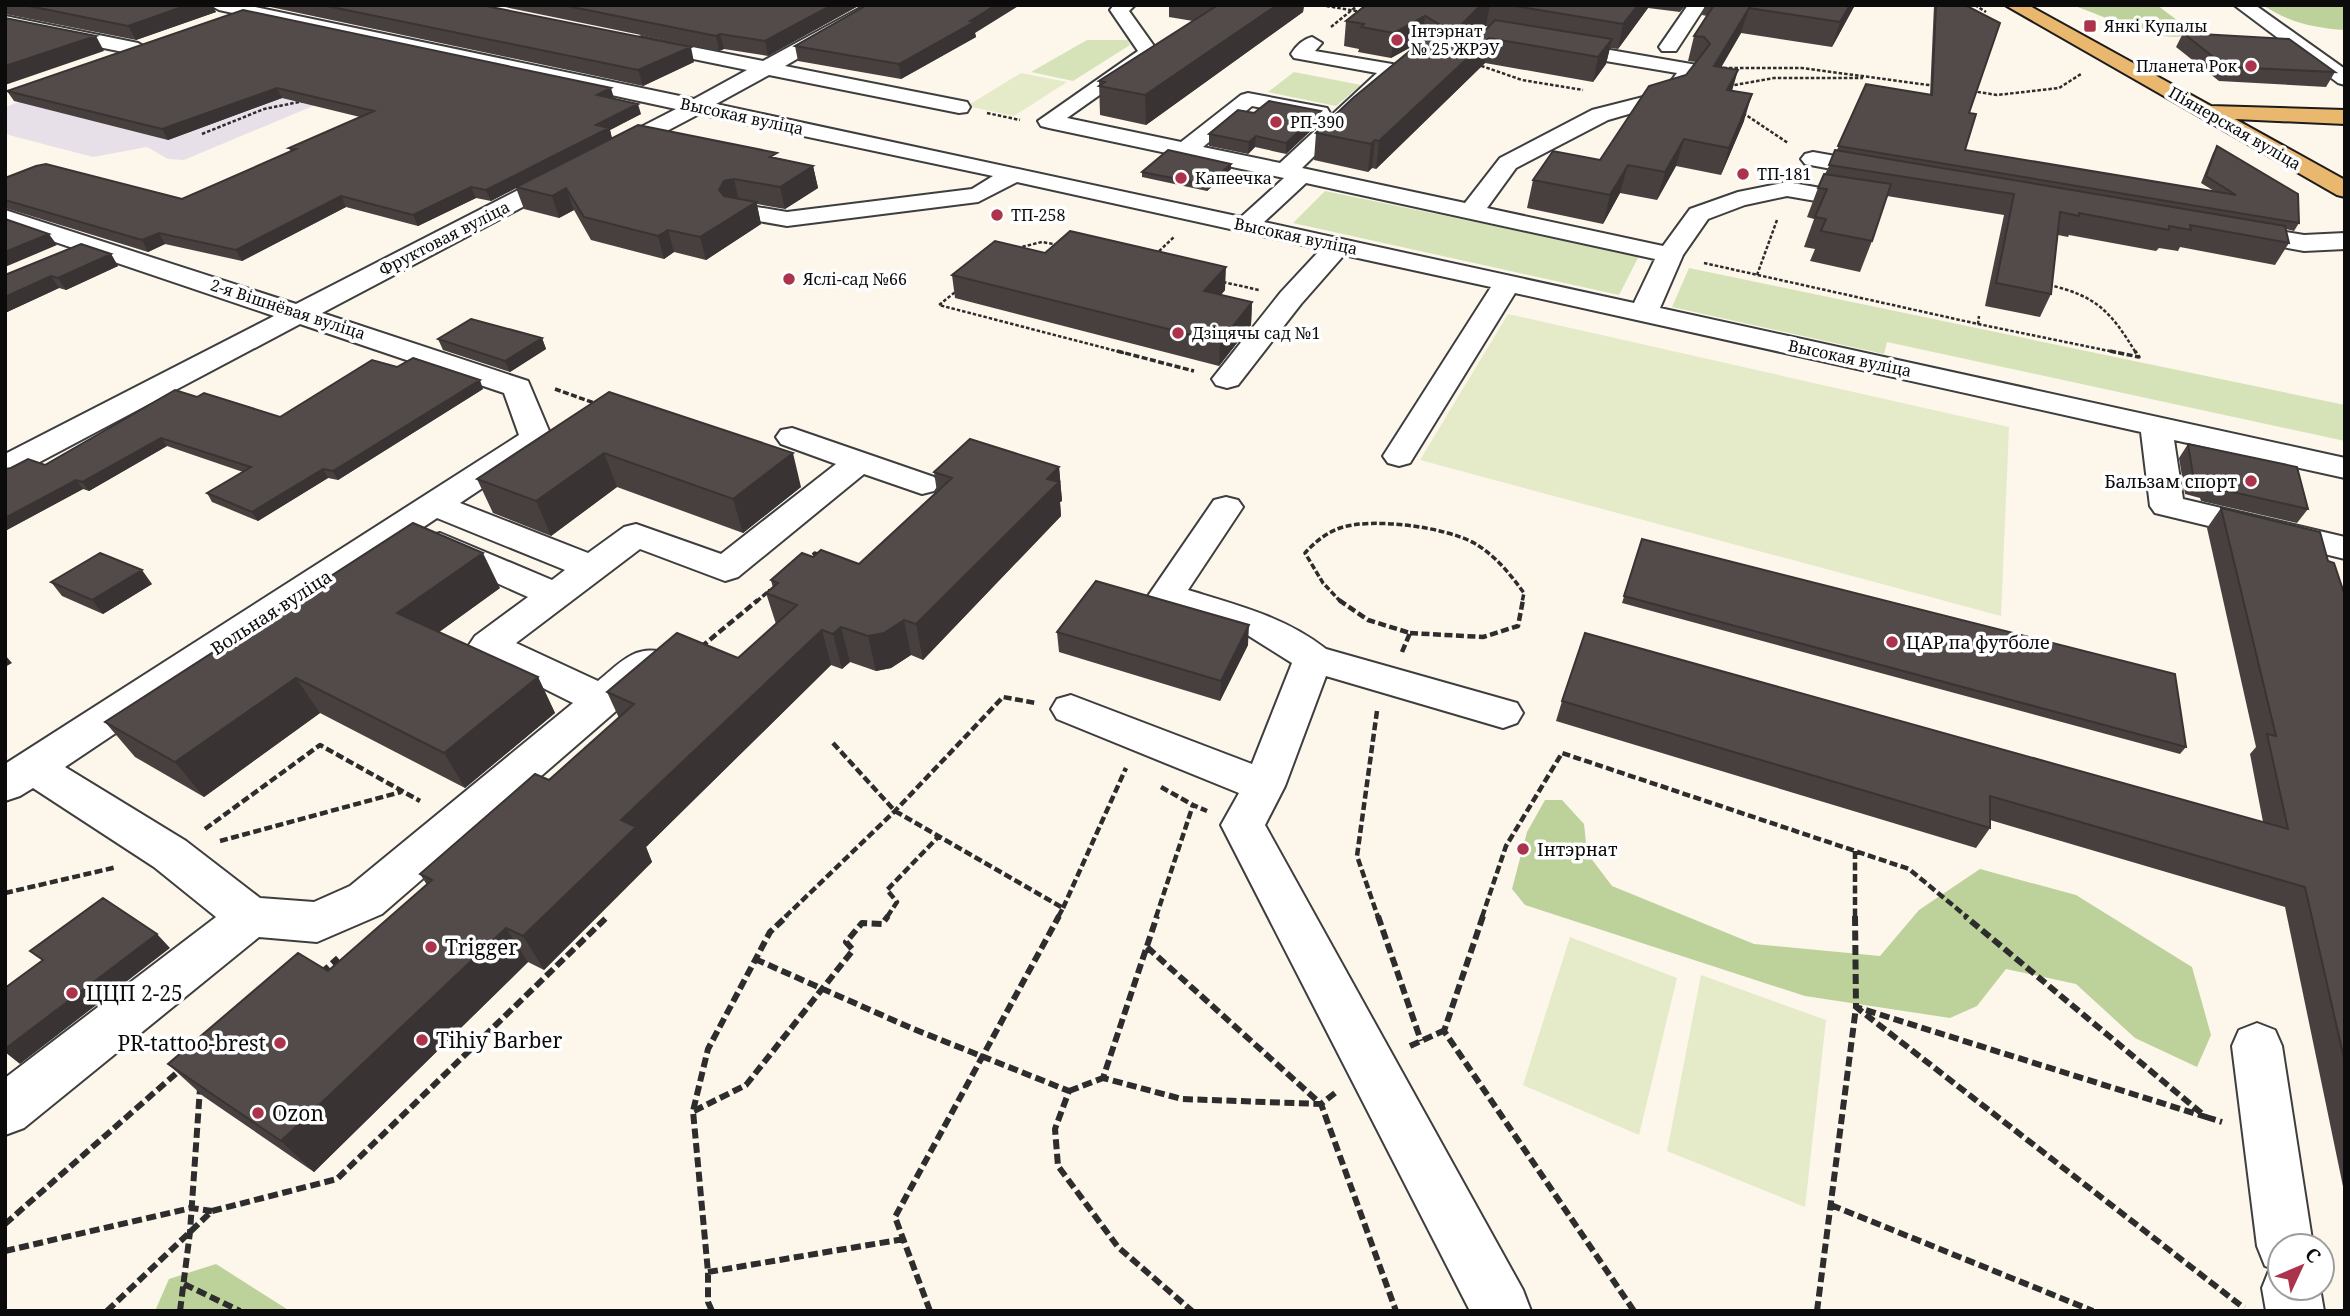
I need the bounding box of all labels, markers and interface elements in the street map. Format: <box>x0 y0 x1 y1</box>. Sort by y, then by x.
place label: Янкі Купалы <box>2103 15 2207 37</box>
marker: Янкі Купалы <box>2082 18 2098 34</box>
place label: Інтэрнат № 25 ЖРЭУ <box>1411 20 1500 60</box>
marker: Інтэрнат № 25 ЖРЭУ <box>1389 32 1405 48</box>
place label: Планета Рок <box>2136 55 2238 77</box>
marker: Планета Рок <box>2243 58 2259 74</box>
street label: Піянерская вуліца <box>2165 81 2305 175</box>
street label: Высокая вуліца <box>678 92 806 140</box>
place label: РП-390 <box>1290 111 1344 133</box>
marker: РП-390 <box>1268 114 1284 130</box>
place label: ТП-181 <box>1757 163 1811 185</box>
marker: ТП-181 <box>1735 166 1751 182</box>
place label: Капеечка <box>1195 167 1272 189</box>
marker: Капеечка <box>1173 170 1189 186</box>
street label: Фруктовая вуліца <box>375 195 513 281</box>
place label: ТП-258 <box>1011 204 1065 226</box>
marker: ТП-258 <box>989 207 1005 223</box>
street label: Высокая вуліца <box>1232 212 1360 260</box>
place label: Яслі-сад №66 <box>802 268 907 290</box>
marker: Яслі-сад №66 <box>781 271 797 287</box>
street label: 2-я Вішнёвая вуліца <box>208 274 368 344</box>
place label: Дзіцячы сад №1 <box>1192 322 1320 344</box>
marker: Дзіцячы сад №1 <box>1170 325 1186 341</box>
street label: Высокая вуліца <box>1786 334 1914 382</box>
place label: Бальзам спорт <box>2104 469 2237 493</box>
marker: Бальзам спорт <box>2243 473 2259 489</box>
street label: Вольная вуліца <box>206 564 336 660</box>
place label: ЦАР па футболе <box>1906 630 2050 654</box>
marker: ЦАР па футболе <box>1884 634 1900 650</box>
place label: Інтэрнат <box>1537 837 1618 861</box>
marker: Інтэрнат <box>1515 841 1531 857</box>
place label: Trigger <box>445 933 518 961</box>
marker: Trigger <box>423 939 439 955</box>
place label: ЦЦП 2-25 <box>86 979 183 1007</box>
marker: ЦЦП 2-25 <box>64 985 80 1001</box>
place label: Tihiy Barber <box>436 1026 563 1054</box>
place label: PR-tattoo-brest <box>117 1029 266 1057</box>
marker: Tihiy Barber <box>414 1032 430 1048</box>
marker: PR-tattoo-brest <box>272 1035 288 1051</box>
place label: Ozon <box>272 1099 324 1127</box>
marker: Ozon <box>250 1105 266 1121</box>
north arrow <box>2266 1232 2336 1302</box>
text: С <box>2300 1242 2327 1269</box>

